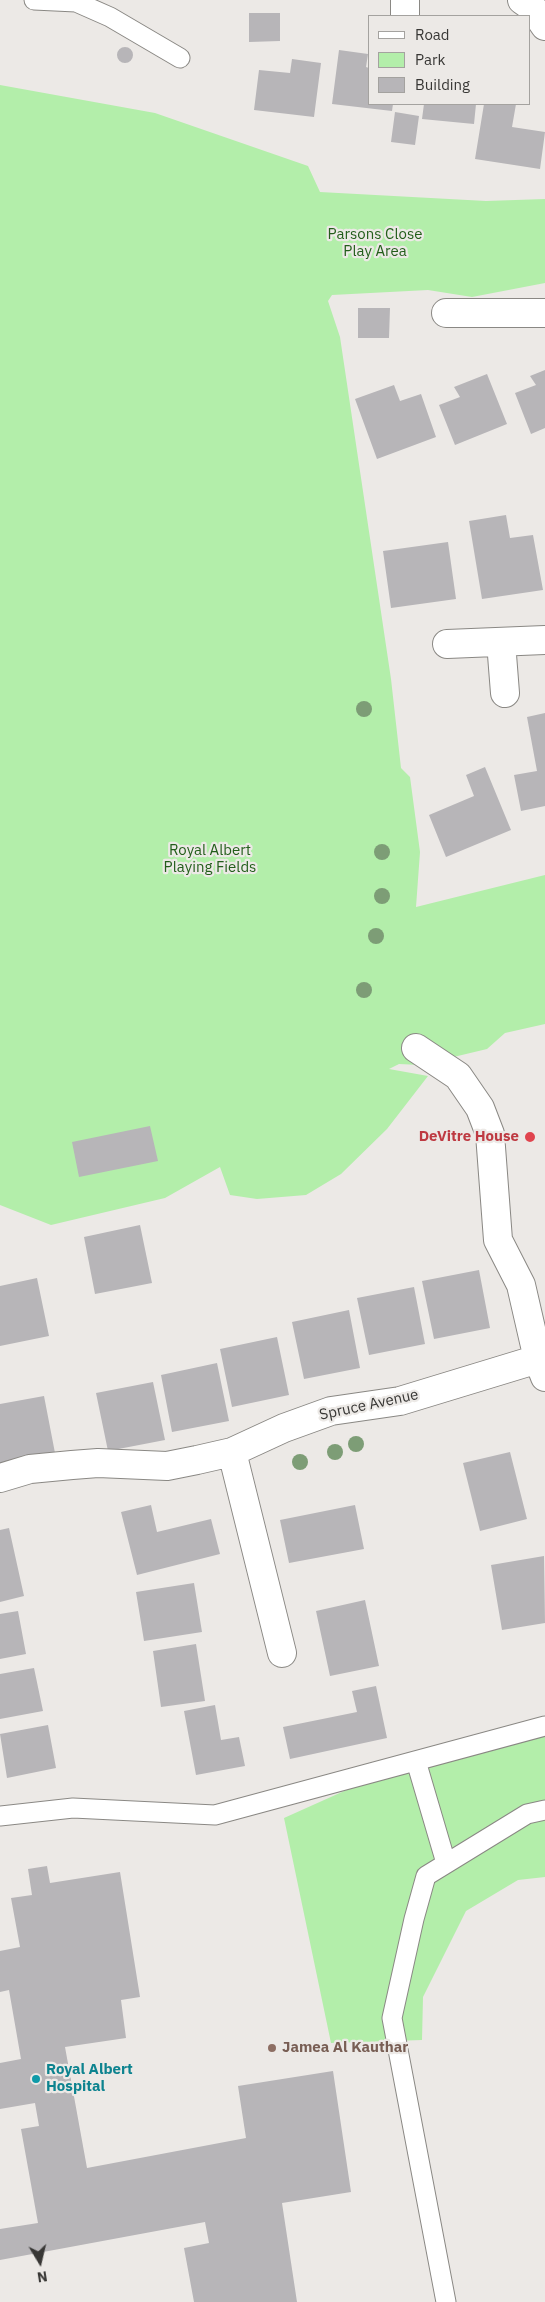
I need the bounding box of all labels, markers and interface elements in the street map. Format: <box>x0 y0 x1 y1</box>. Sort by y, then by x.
legend <box>368 15 530 105</box>
text: Road <box>415 25 450 44</box>
text: Park <box>415 50 445 69</box>
text: Building <box>415 75 470 94</box>
park label: Parsons Close Play Area <box>328 226 422 261</box>
park label: Royal Albert Playing Fields <box>164 842 256 877</box>
place label: DeVitre House <box>419 1128 519 1146</box>
marker: DeVitre House <box>523 1130 537 1144</box>
street label: Spruce Avenue <box>318 1386 420 1424</box>
place label: Jamea Al Kauthar <box>282 2039 408 2057</box>
marker: Jamea Al Kauthar <box>266 2042 278 2054</box>
place label: Royal Albert Hospital <box>46 2061 133 2096</box>
marker: Royal Albert Hospital <box>30 2073 42 2085</box>
north arrow <box>15 2237 65 2287</box>
text: N <box>36 2267 49 2286</box>

